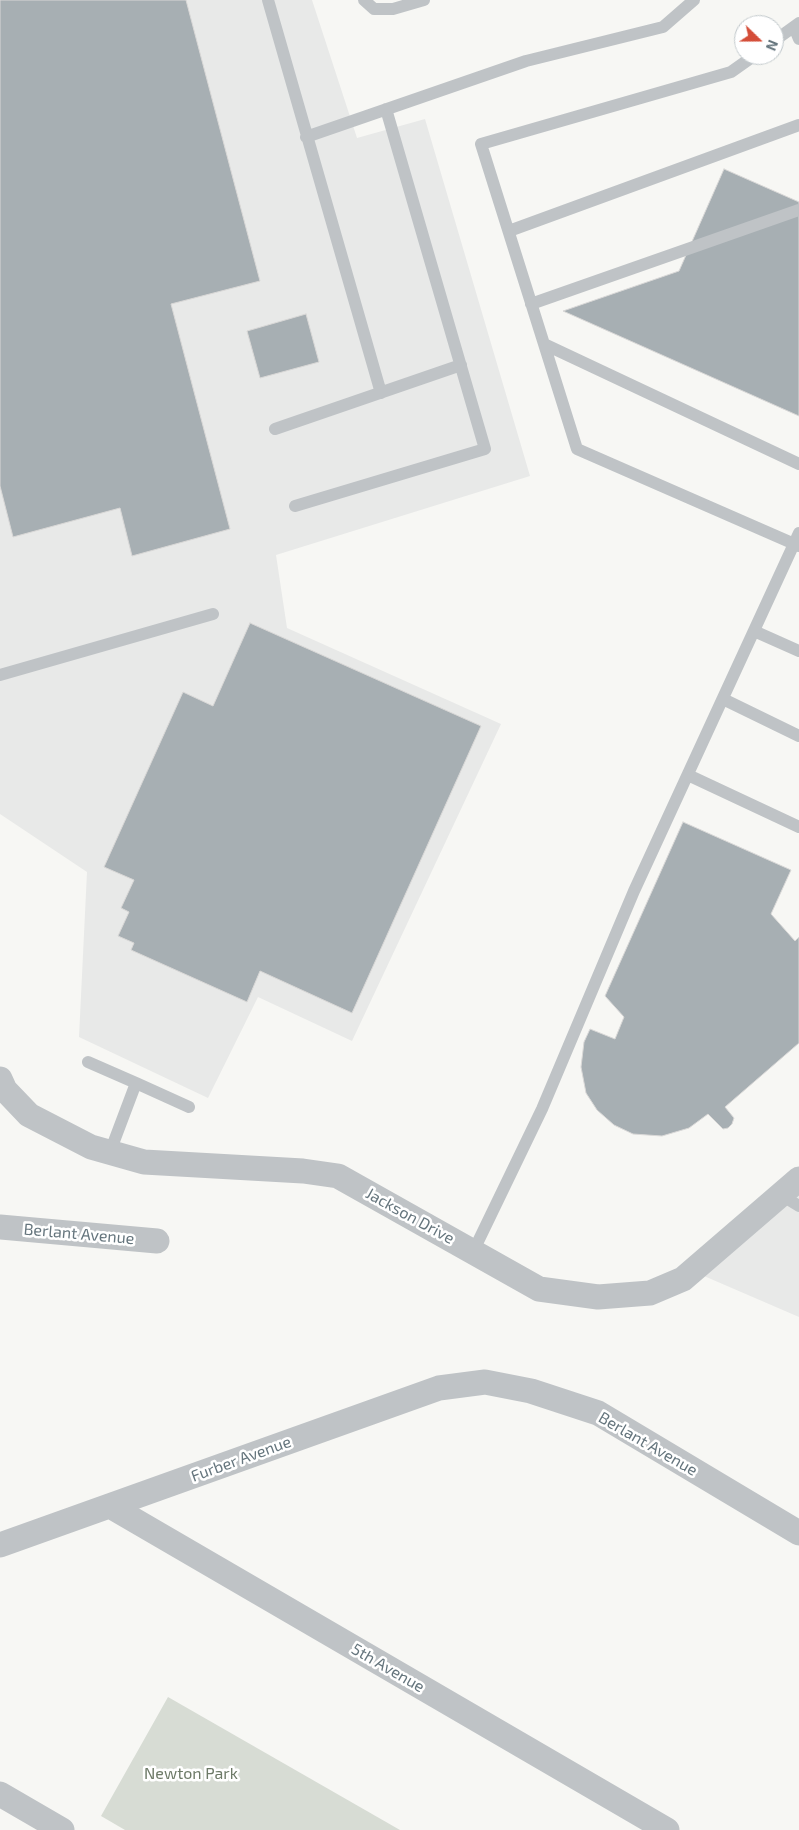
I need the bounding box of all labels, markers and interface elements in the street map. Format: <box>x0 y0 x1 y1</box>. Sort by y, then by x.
north arrow <box>734 15 784 65</box>
text: N <box>763 38 782 53</box>
street label: Jackson Drive <box>362 1184 458 1248</box>
street label: Berlant Avenue <box>23 1220 135 1248</box>
street label: Berlant Avenue <box>595 1408 701 1480</box>
street label: Furber Avenue <box>188 1432 294 1486</box>
street label: 5th Avenue <box>348 1639 428 1697</box>
park label: Newton Park <box>144 1764 238 1784</box>

